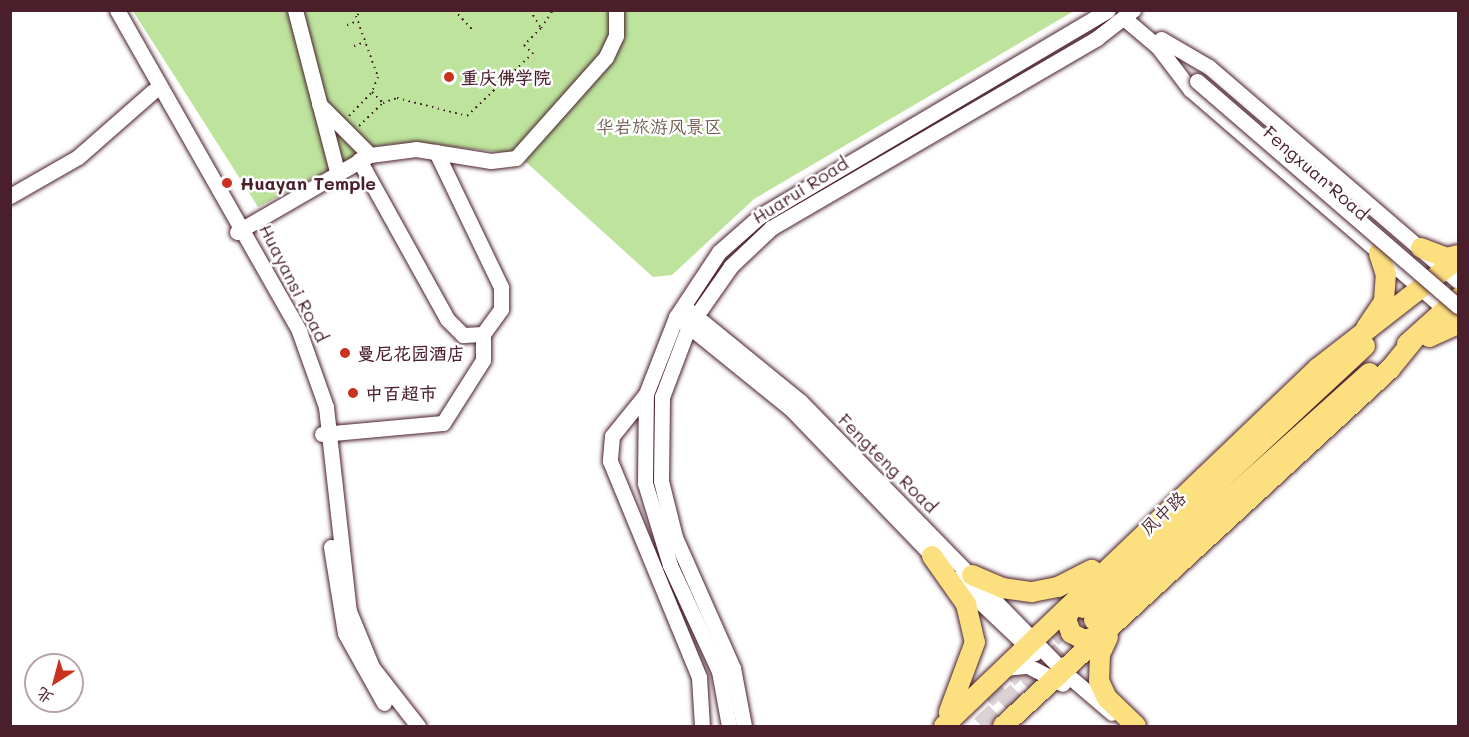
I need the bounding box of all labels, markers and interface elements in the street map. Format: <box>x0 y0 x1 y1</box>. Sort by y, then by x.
place label: 重庆佛学院 <box>461 66 551 88</box>
marker: 重庆佛学院 <box>442 70 456 84</box>
park label: 华岩旅游风景区 <box>596 115 722 137</box>
street label: Fengxuan Road <box>1259 121 1373 225</box>
street label: Huarui Road <box>748 152 852 228</box>
place label: Huayan Temple <box>240 172 376 194</box>
marker: Huayan Temple <box>218 174 236 192</box>
street label: Huayansi Road <box>255 220 333 346</box>
place label: 曼尼花园酒店 <box>357 342 465 364</box>
marker: 曼尼花园酒店 <box>338 346 352 360</box>
place label: 中百超市 <box>365 382 437 404</box>
marker: 中百超市 <box>346 386 360 400</box>
street label: Fengteng Road <box>834 409 942 517</box>
street label: 凤中路 <box>1136 487 1190 539</box>
north arrow <box>24 653 84 713</box>
text: 北 <box>32 683 57 710</box>

